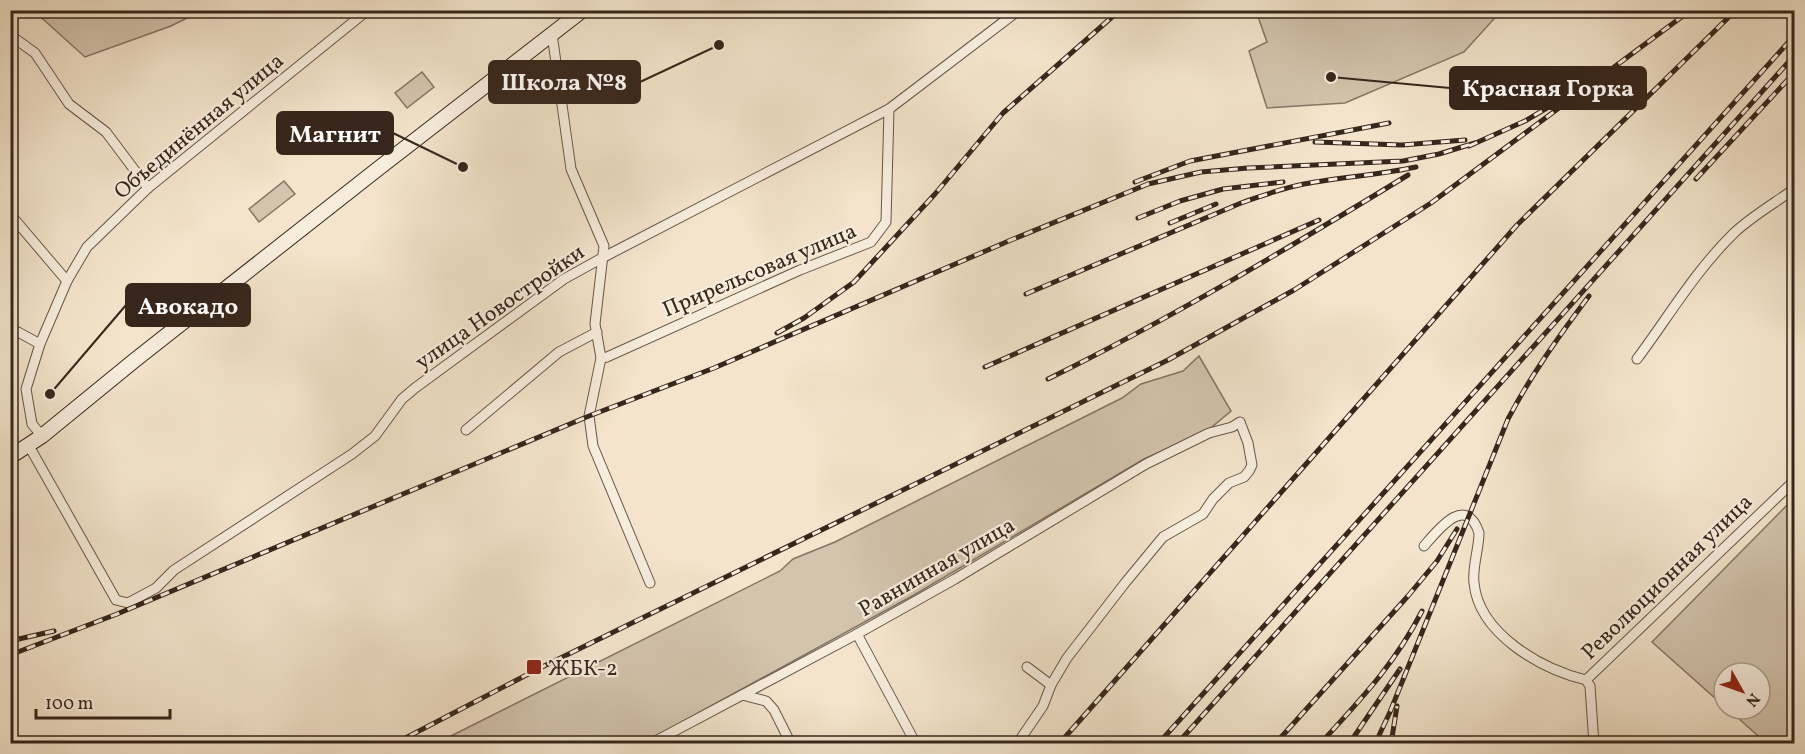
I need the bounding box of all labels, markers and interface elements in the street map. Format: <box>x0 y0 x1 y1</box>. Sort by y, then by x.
street label: Объединённая улица <box>108 46 291 207</box>
callout: Школа №8 <box>489 61 640 103</box>
text: Школа №8 <box>501 67 627 101</box>
callout: Красная Горка <box>1450 67 1646 109</box>
text: Красная Горка <box>1462 73 1634 107</box>
callout: Магнит <box>277 112 393 154</box>
text: Магнит <box>289 119 381 153</box>
street label: Прирельсовая улица <box>658 216 862 326</box>
street label: улица Новостройки <box>409 238 591 378</box>
callout: Авокадо <box>126 284 250 326</box>
text: Авокадо <box>138 291 238 325</box>
street label: Революционная улица <box>1575 488 1760 668</box>
street label: Равнинная улица <box>853 511 1021 626</box>
place label: ЖБК-2 <box>548 654 618 685</box>
marker: ЖБК-2 <box>525 658 543 676</box>
north arrow <box>1712 661 1772 721</box>
scale bar <box>36 682 170 720</box>
text: N <box>1740 688 1764 711</box>
text: 100 m <box>45 692 94 717</box>

